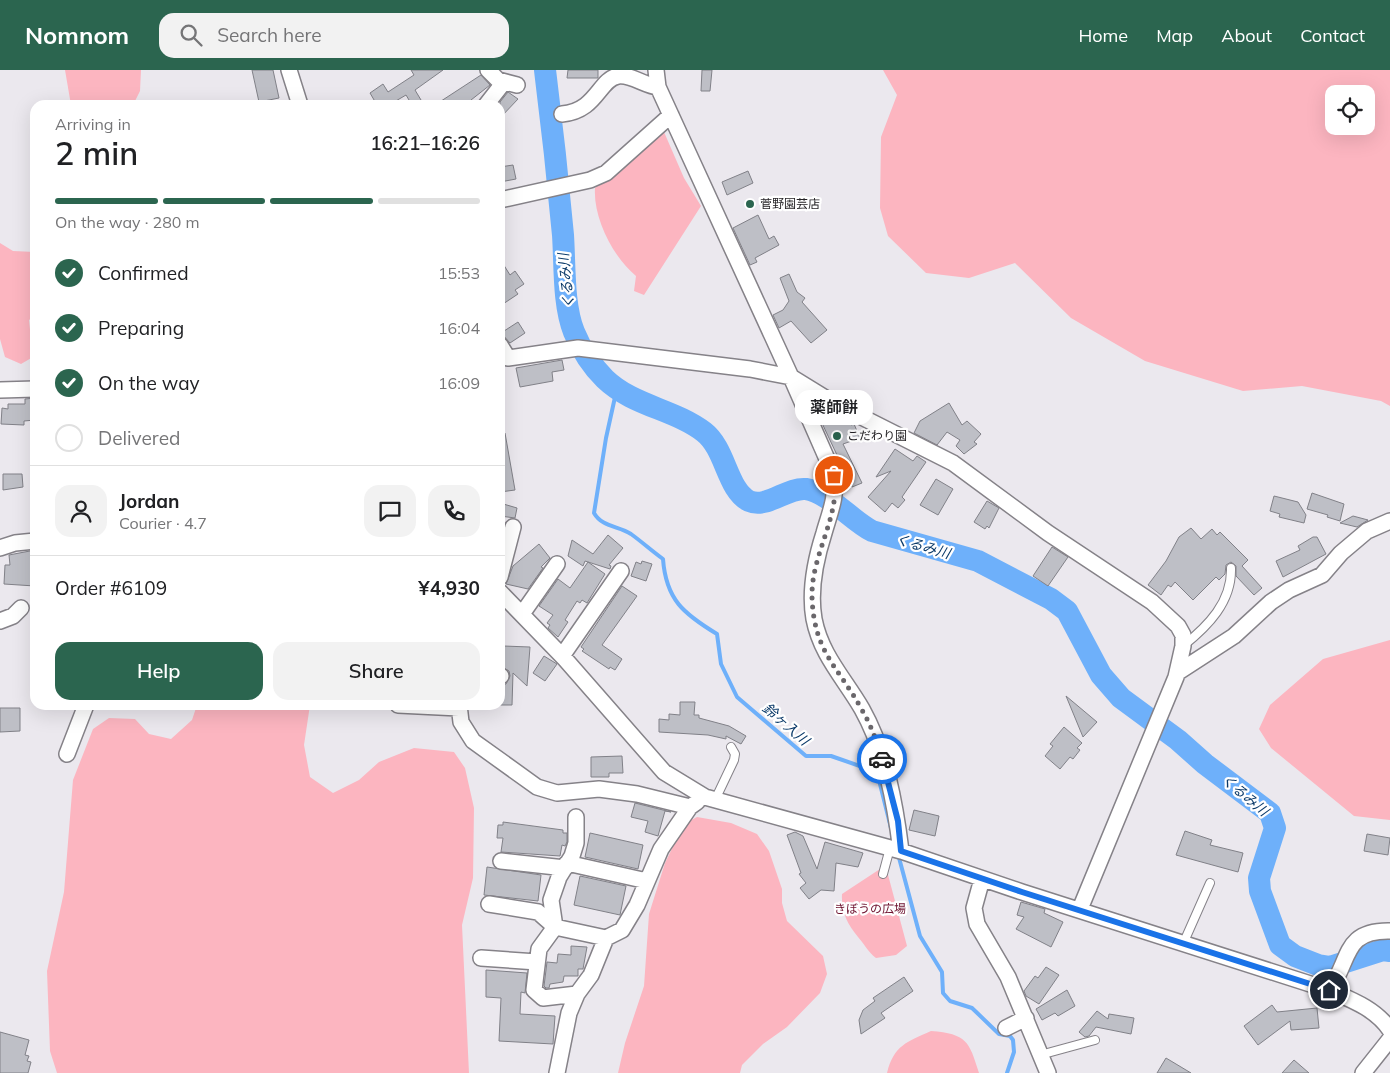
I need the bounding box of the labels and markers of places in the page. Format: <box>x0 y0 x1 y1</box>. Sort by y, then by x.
place label: 菅野園芸店 <box>760 196 820 211</box>
marker: 菅野園芸店 <box>744 198 756 210</box>
callout: 薬師餅 <box>795 390 873 425</box>
place label: こだわり園 <box>847 428 907 443</box>
marker: こだわり園 <box>831 430 843 442</box>
pin <box>813 454 855 496</box>
pin <box>1308 969 1350 1011</box>

